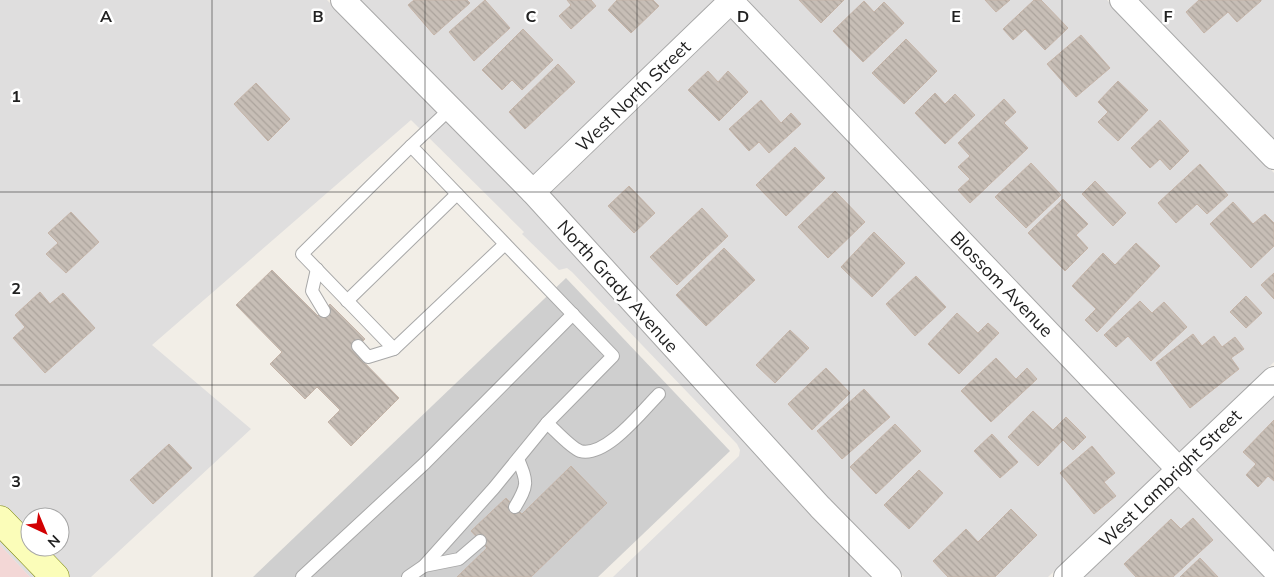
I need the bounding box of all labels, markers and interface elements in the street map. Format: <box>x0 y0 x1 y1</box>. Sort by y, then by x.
text: A <box>100 6 112 26</box>
text: B <box>312 6 324 26</box>
text: C <box>526 6 537 26</box>
text: D <box>737 6 749 26</box>
text: E <box>951 6 961 26</box>
text: F <box>1163 6 1173 26</box>
street label: West North Street <box>571 35 695 157</box>
text: 1 <box>11 86 21 106</box>
street label: North Grady Avenue <box>552 215 684 357</box>
street label: Blossom Avenue <box>946 226 1058 342</box>
text: 2 <box>11 278 21 298</box>
street label: West Lambright Street <box>1094 404 1246 552</box>
text: 3 <box>11 471 21 491</box>
north arrow <box>20 507 70 557</box>
text: N <box>44 531 64 551</box>

